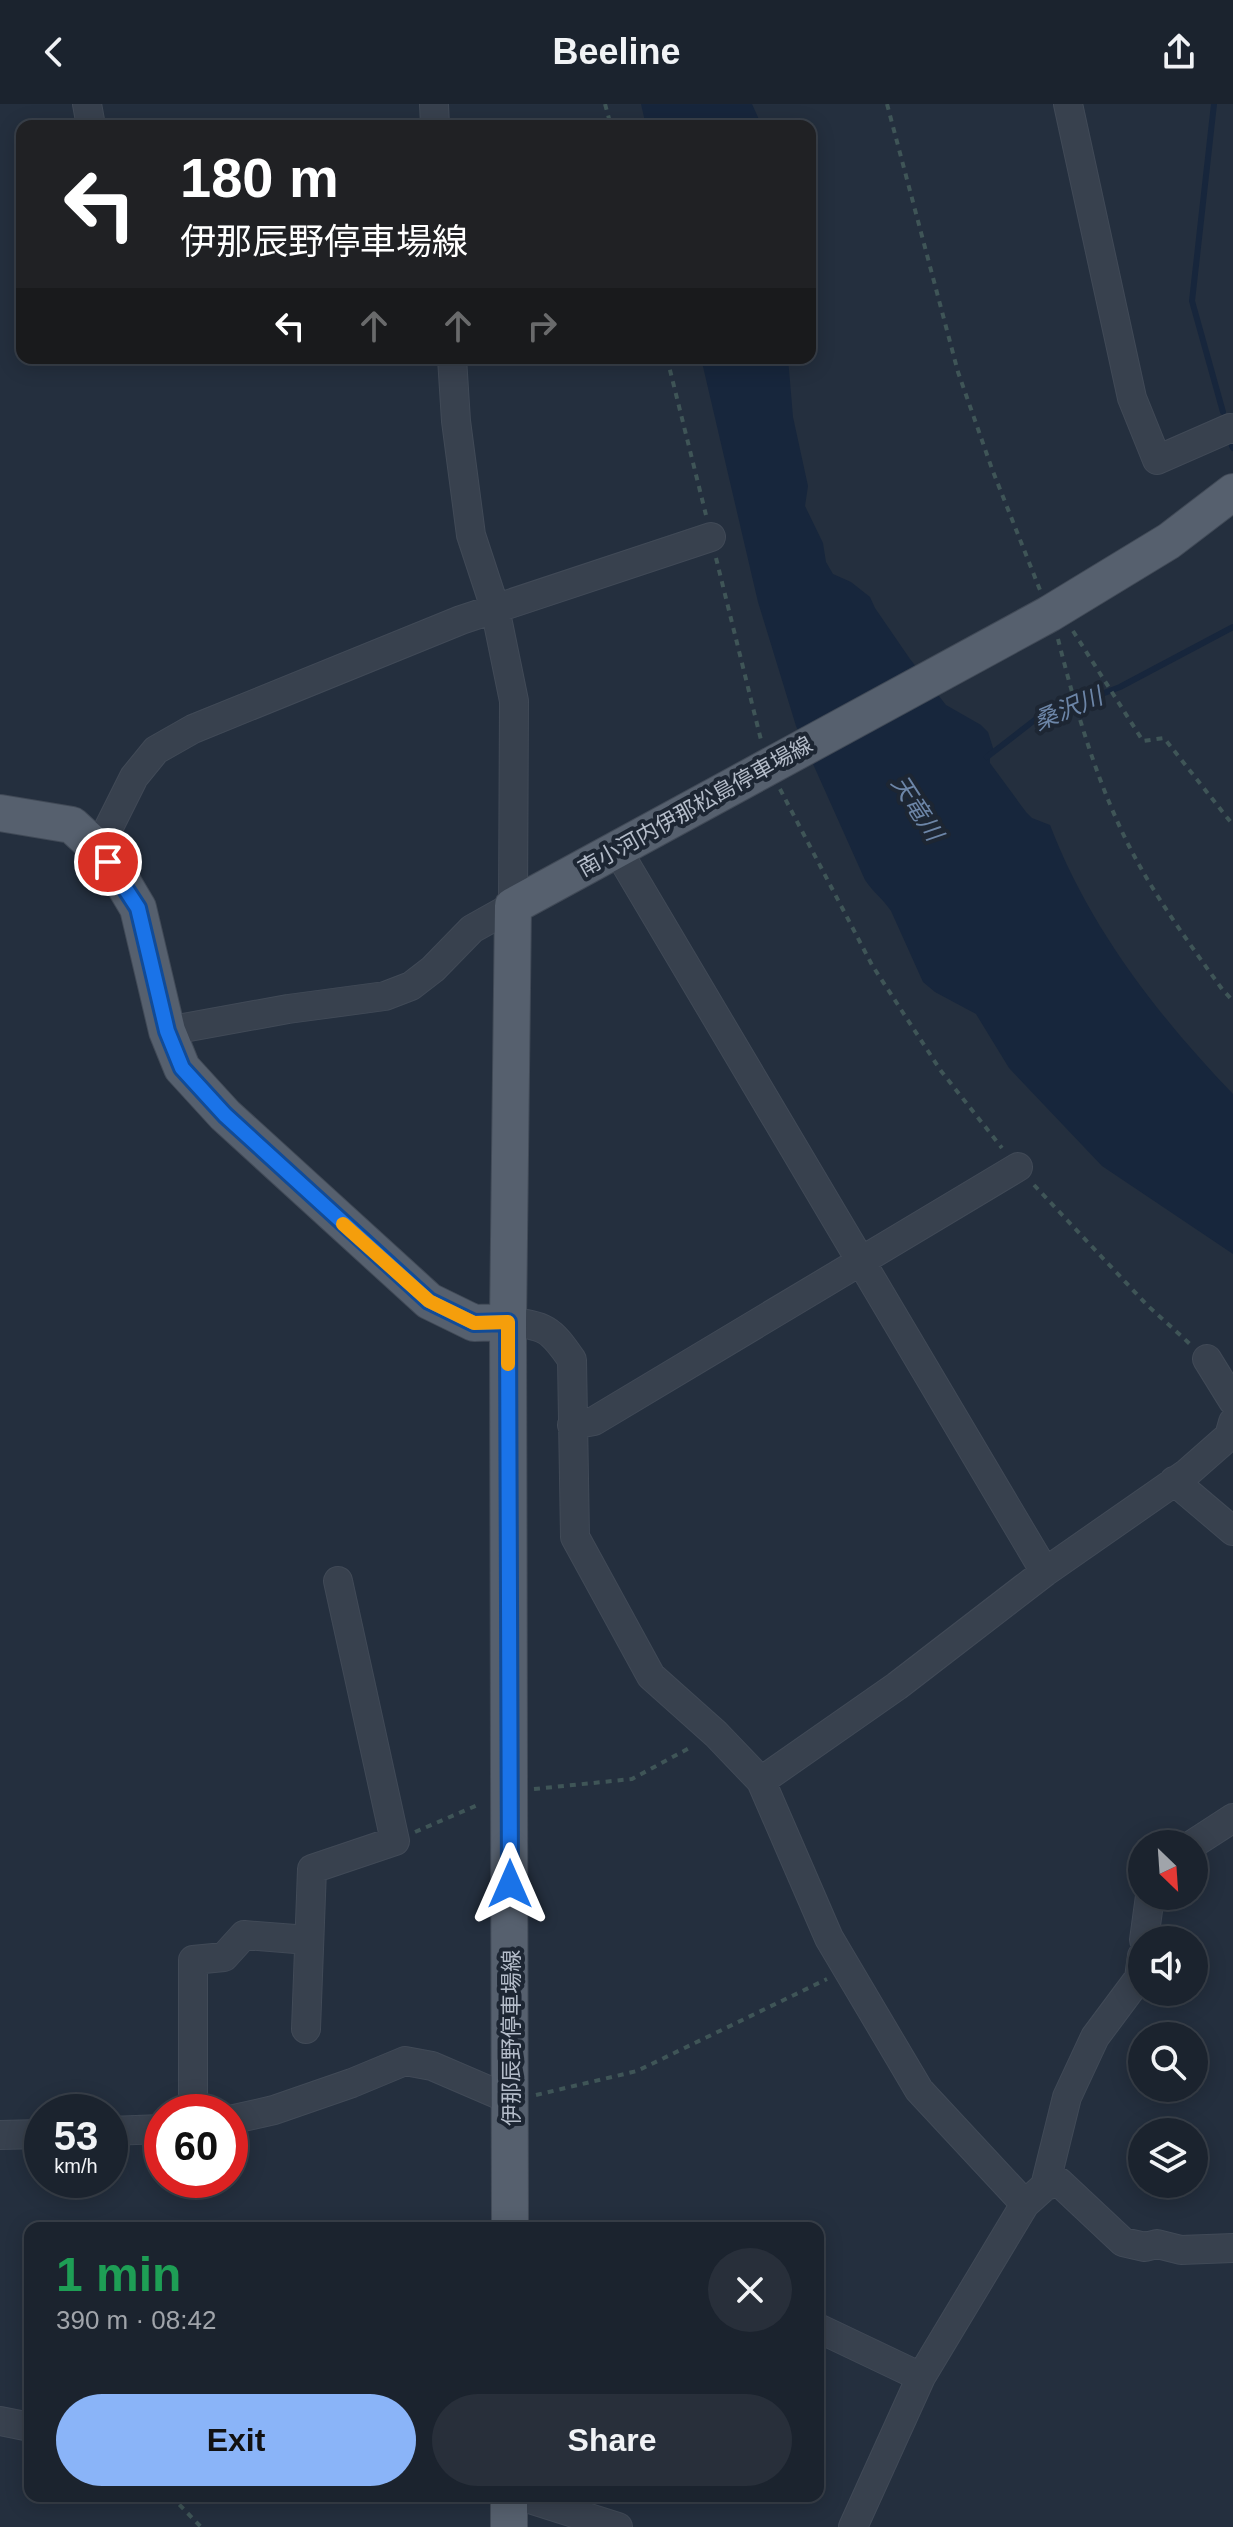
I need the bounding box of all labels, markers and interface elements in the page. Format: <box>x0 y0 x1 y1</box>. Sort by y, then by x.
icon: back <box>32 30 76 74</box>
icon: share <box>1157 30 1201 74</box>
text: Beeline <box>552 31 681 72</box>
text: 180 m <box>180 146 339 209</box>
icon: left <box>48 152 152 256</box>
text: 伊那辰野停車場線 <box>180 221 468 262</box>
icon: left <box>268 304 312 348</box>
icon: ahead <box>352 304 396 348</box>
icon: ahead <box>436 304 480 348</box>
icon: right <box>520 304 564 348</box>
water label: 桑沢川 <box>1029 681 1109 735</box>
street label: 南小河内伊那松島停車場線 <box>574 732 817 881</box>
water label: 天竜川 <box>886 770 950 848</box>
pin <box>74 828 142 896</box>
icon: arrive <box>86 840 130 884</box>
north arrow <box>1128 1830 1208 1910</box>
map controls <box>1128 1830 1208 2198</box>
position arrow <box>468 1842 552 1926</box>
button: sound <box>1128 1926 1208 2006</box>
street label: 伊那辰野停車場線 <box>499 1950 524 2126</box>
button: search <box>1128 2022 1208 2102</box>
speed limit sign: 60 <box>144 2094 248 2198</box>
text: 53 <box>54 2114 98 2158</box>
button: layers <box>1128 2118 1208 2198</box>
text: km/h <box>54 2155 98 2177</box>
text: 1 min <box>56 2248 181 2301</box>
button: close <box>708 2248 792 2332</box>
text: 390 m · 08:42 <box>56 2305 216 2335</box>
button: Exit <box>56 2394 416 2486</box>
button: Share <box>432 2394 792 2486</box>

